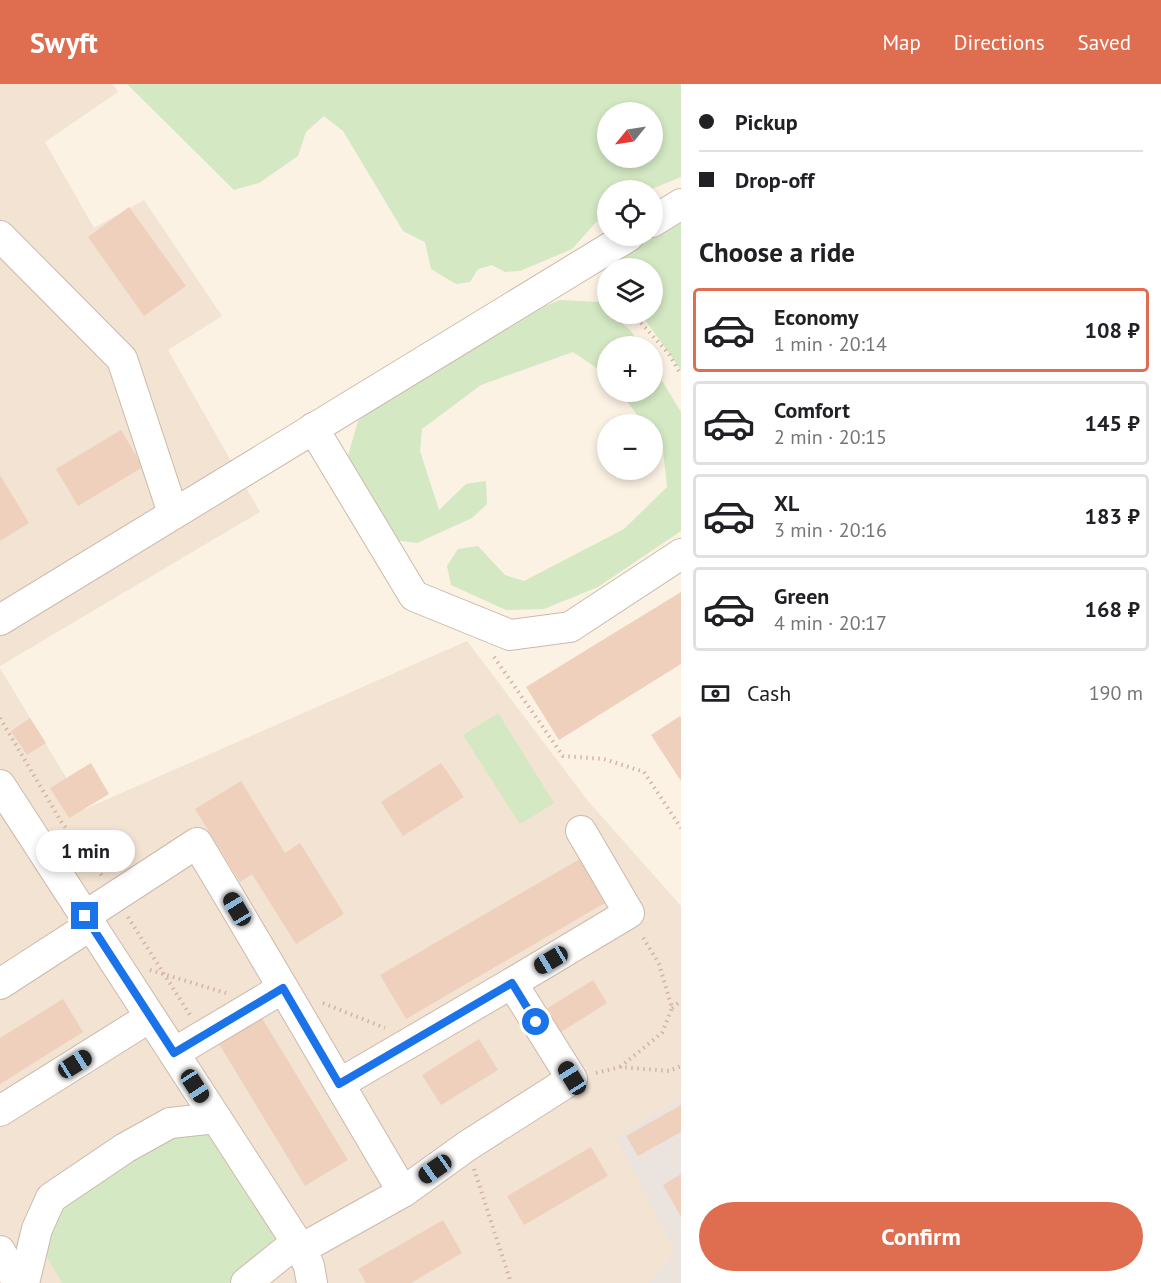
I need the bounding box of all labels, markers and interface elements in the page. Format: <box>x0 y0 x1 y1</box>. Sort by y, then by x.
text: Swyft <box>30 24 98 61</box>
text: Map <box>882 29 921 56</box>
text: Directions <box>954 29 1045 56</box>
text: Saved <box>1078 29 1131 56</box>
north arrow <box>597 102 663 168</box>
map controls <box>597 102 663 480</box>
text: Pickup <box>735 108 798 136</box>
text: Drop-off <box>735 166 814 194</box>
button: locate <box>597 180 663 246</box>
text: Choose a ride <box>699 235 855 269</box>
button: layers <box>597 258 663 324</box>
icon: car <box>702 303 756 357</box>
text: Economy <box>774 303 858 331</box>
text: 108 ₽ <box>1085 316 1140 344</box>
text: 1 min · 20:14 <box>774 331 887 357</box>
button: + <box>597 336 663 402</box>
icon: car <box>702 396 756 450</box>
text: Comfort <box>774 396 850 424</box>
text: 145 ₽ <box>1085 409 1140 437</box>
button: − <box>597 414 663 480</box>
text: 2 min · 20:15 <box>774 424 887 450</box>
icon: car <box>702 489 756 543</box>
text: XL <box>774 489 799 517</box>
text: 183 ₽ <box>1085 502 1140 530</box>
text: 3 min · 20:16 <box>774 517 887 543</box>
icon: car <box>702 582 756 636</box>
text: Green <box>774 582 829 610</box>
text: 168 ₽ <box>1085 595 1140 623</box>
text: 4 min · 20:17 <box>774 610 887 636</box>
icon: cash <box>699 677 732 710</box>
text: Cash <box>747 679 791 707</box>
text: 190 m <box>1089 680 1143 706</box>
callout: 1 min <box>36 829 134 871</box>
text: 1 min <box>61 838 110 864</box>
car <box>220 889 254 929</box>
route end <box>71 902 98 929</box>
car <box>531 943 571 977</box>
route start <box>522 1008 549 1035</box>
car <box>55 1047 95 1081</box>
car <box>555 1058 589 1098</box>
car <box>178 1066 212 1106</box>
car <box>415 1151 455 1187</box>
button: Confirm <box>699 1202 1143 1271</box>

